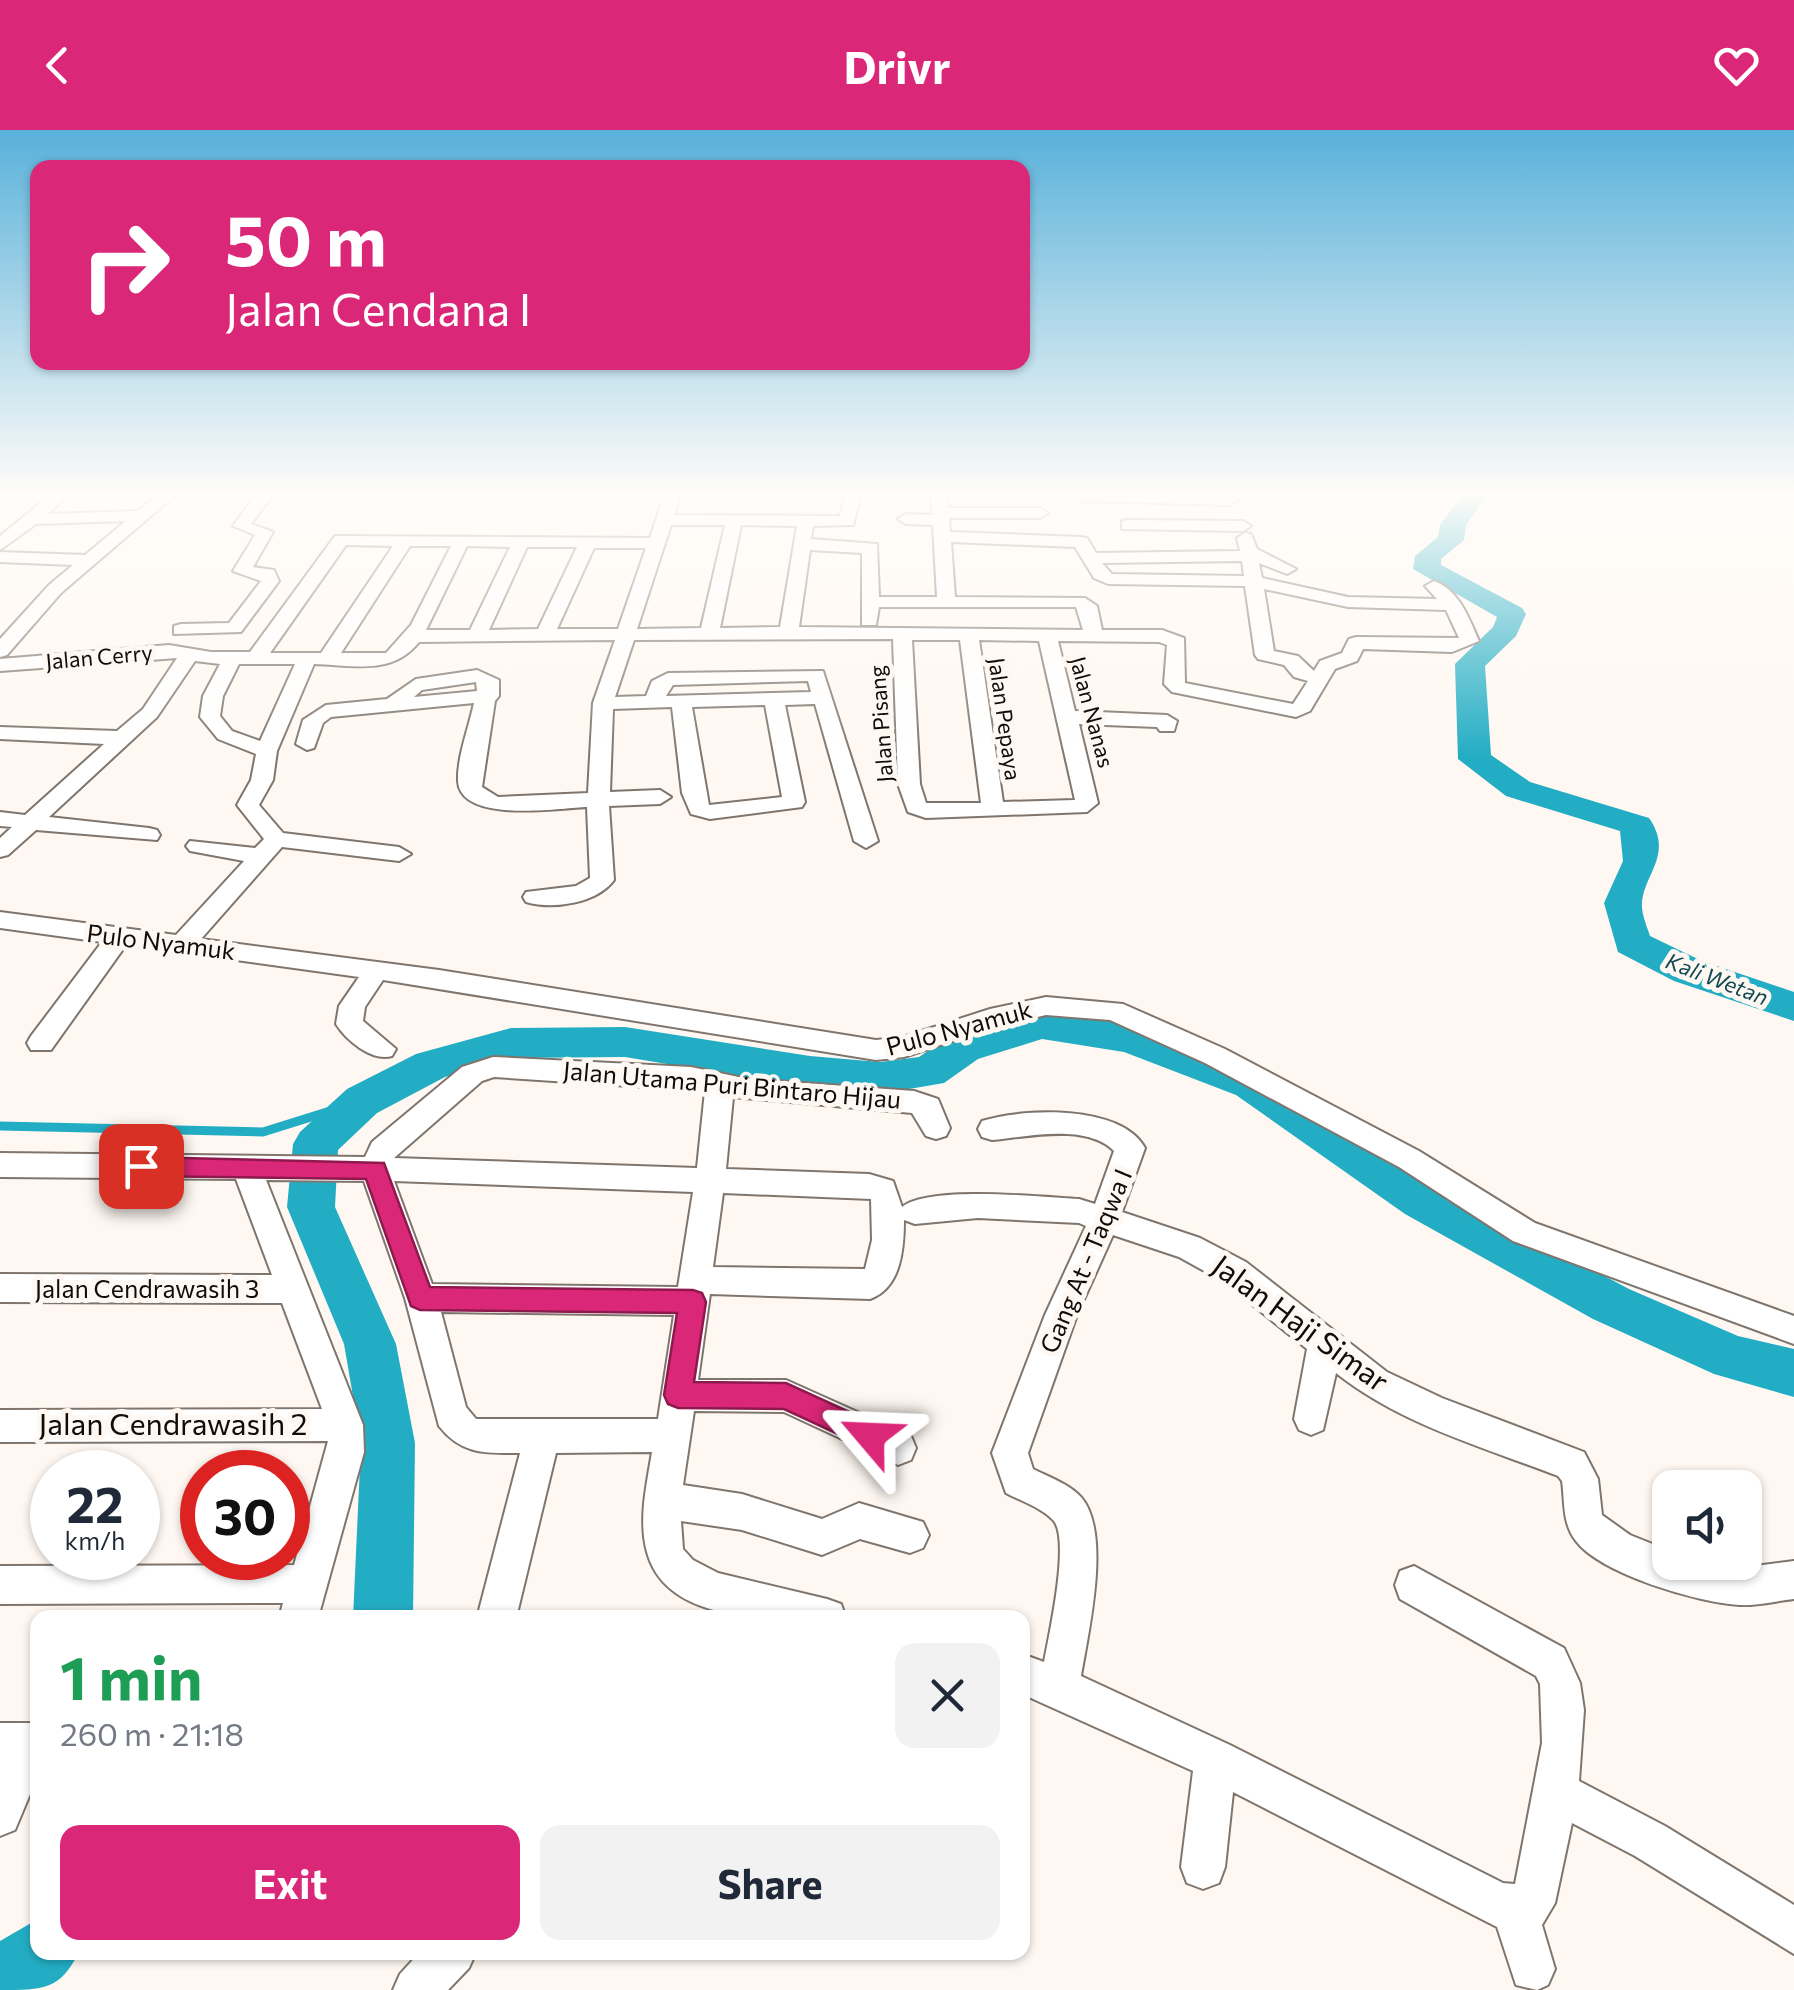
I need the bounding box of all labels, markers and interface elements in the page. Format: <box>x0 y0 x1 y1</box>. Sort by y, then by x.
icon: back <box>30 38 85 93</box>
text: Drivr <box>843 38 951 93</box>
icon: heart <box>1709 38 1764 93</box>
text: 50 m <box>225 195 387 280</box>
icon: right <box>60 200 190 330</box>
text: Jalan Cendana I <box>225 280 531 335</box>
street label: Jalan Cerry <box>44 638 154 675</box>
street label: Jalan Nanas <box>1065 653 1120 770</box>
street label: Jalan Pepaya <box>984 656 1027 782</box>
street label: Jalan Pisang <box>863 664 898 783</box>
street label: Pulo Nyamuk <box>85 917 238 965</box>
water label: Kali Wetan <box>1662 947 1772 1010</box>
street label: Pulo Nyamuk <box>883 993 1035 1061</box>
street label: Jalan Utama Puri Bintaro Hijau <box>562 1054 902 1114</box>
pin <box>99 1124 184 1209</box>
icon: arrive <box>114 1139 169 1194</box>
street label: Gang At - Taqwa I <box>1033 1164 1137 1357</box>
street label: Jalan Haji Simar <box>1206 1246 1397 1398</box>
street label: Jalan Cendrawasih 3 <box>35 1273 259 1303</box>
position arrow <box>818 1384 922 1488</box>
street label: Jalan Cendrawasih 2 <box>39 1404 307 1441</box>
speed limit sign: 30 <box>180 1450 310 1580</box>
map controls <box>1652 1470 1762 1580</box>
button: sound <box>1652 1470 1762 1580</box>
text: 22 <box>67 1472 123 1533</box>
text: km/h <box>65 1525 125 1555</box>
text: 1 min <box>60 1639 202 1712</box>
button: close <box>895 1643 1000 1748</box>
text: 260 m · 21:18 <box>60 1713 244 1753</box>
button: Exit <box>60 1825 520 1940</box>
button: Share <box>540 1825 1000 1940</box>

